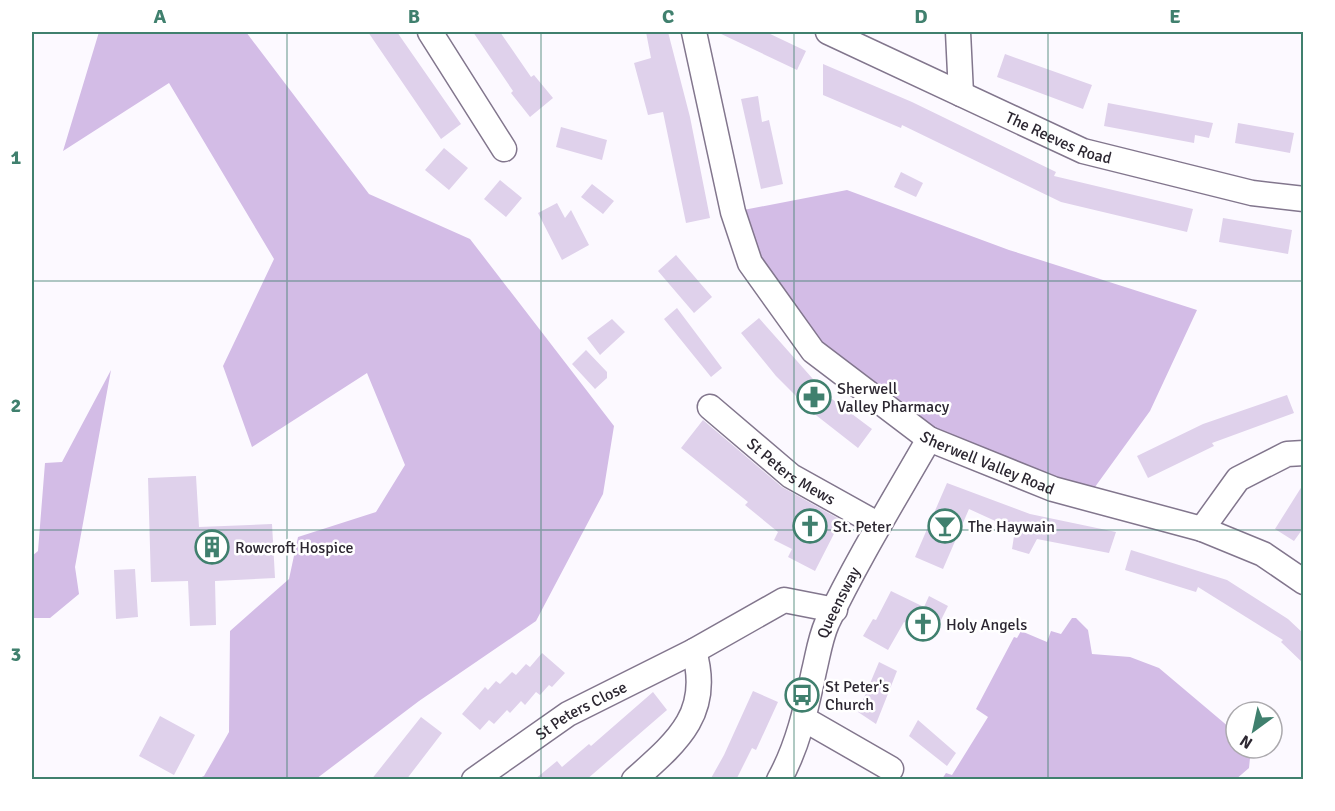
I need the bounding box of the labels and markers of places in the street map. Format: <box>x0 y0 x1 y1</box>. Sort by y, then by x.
pharmacy icon: Sherwell Valley Pharmacy <box>796 379 832 415</box>
place label: Sherwell Valley Pharmacy <box>837 379 950 417</box>
church icon: St. Peter <box>792 508 828 544</box>
bar icon: The Haywain <box>927 508 963 544</box>
place label: St. Peter <box>833 517 891 537</box>
place label: The Haywain <box>968 517 1055 537</box>
building icon: Rowcroft Hospice <box>194 529 230 565</box>
place label: Rowcroft Hospice <box>235 538 354 558</box>
church icon: Holy Angels <box>905 606 941 642</box>
place label: Holy Angels <box>946 615 1027 635</box>
bus stop icon: St Peter's Church <box>784 677 820 713</box>
place label: St Peter's Church <box>825 677 889 715</box>

